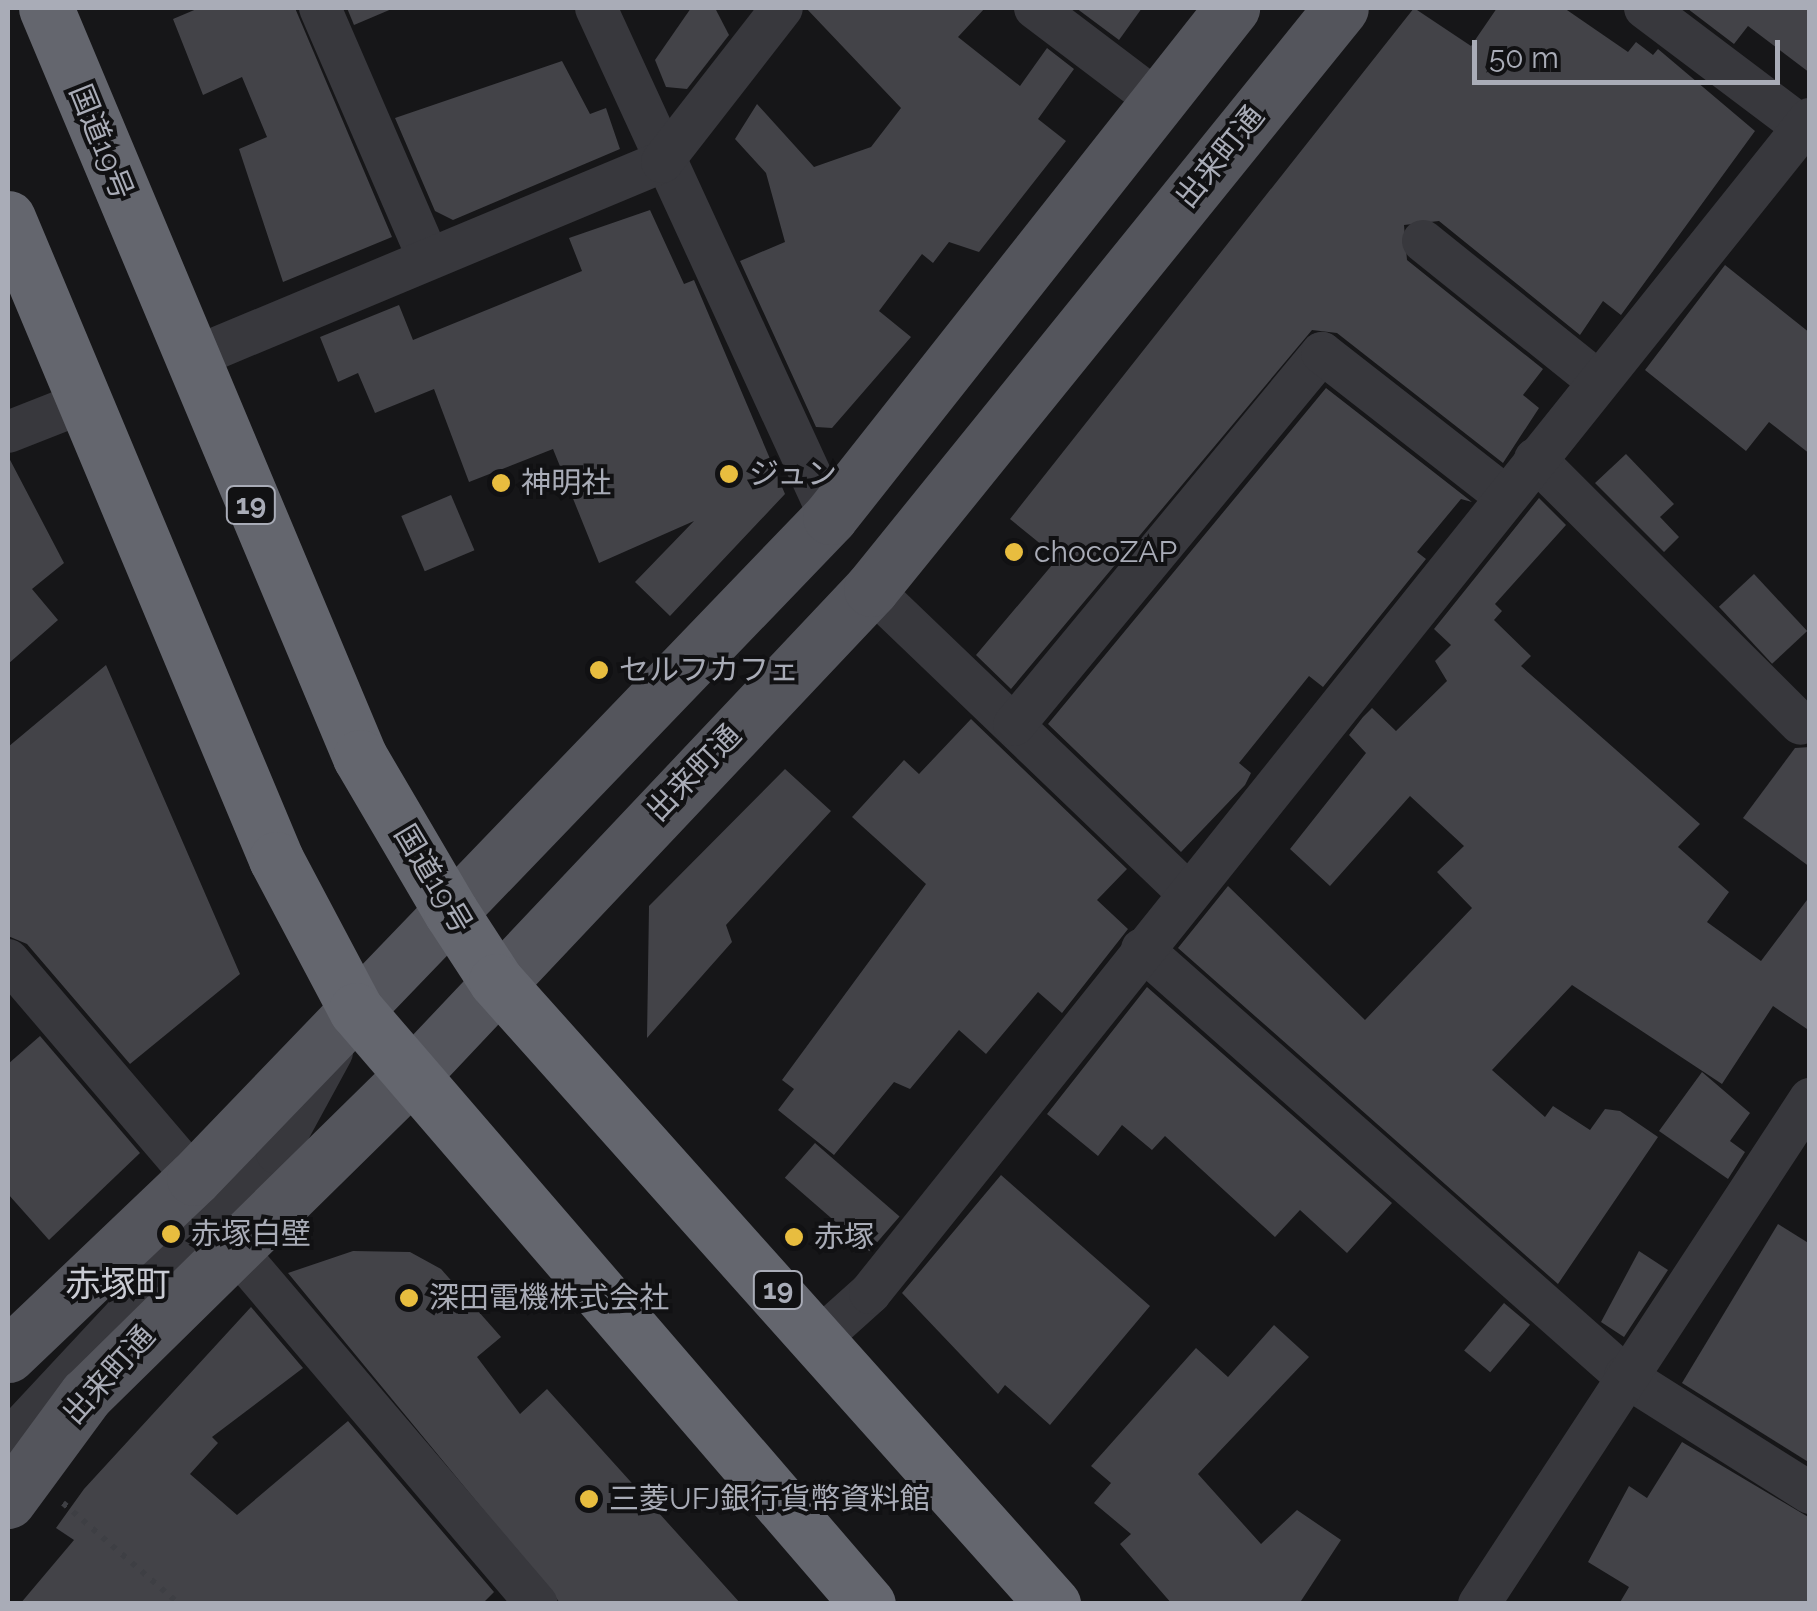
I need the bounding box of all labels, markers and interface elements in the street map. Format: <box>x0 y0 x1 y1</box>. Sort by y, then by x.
scale bar <box>1477 20 1784 82</box>
text: 50 m <box>1489 40 1559 75</box>
street label: 国道19号 <box>62 79 140 205</box>
street label: 出来町通 <box>1168 99 1272 215</box>
place label: ジュン <box>749 456 839 492</box>
marker: ジュン <box>718 463 740 485</box>
place label: 神明社 <box>521 465 611 501</box>
marker: 神明社 <box>490 472 512 494</box>
road number: 19 <box>224 482 278 528</box>
place label: chocoZAP <box>1034 534 1177 570</box>
marker: chocoZAP <box>1003 541 1025 563</box>
place label: セルフカフェ <box>619 652 799 688</box>
marker: セルフカフェ <box>588 659 610 681</box>
street label: 出来町通 <box>639 717 749 829</box>
street label: 国道19号 <box>387 818 479 940</box>
place label: 赤塚白壁 <box>191 1216 311 1252</box>
place label: 赤塚 <box>814 1219 874 1255</box>
marker: 赤塚白壁 <box>160 1223 182 1245</box>
marker: 赤塚 <box>783 1226 805 1248</box>
district label: 赤塚町 <box>66 1263 170 1305</box>
road number: 19 <box>750 1267 806 1313</box>
place label: 深田電機株式会社 <box>429 1280 669 1316</box>
marker: 深田電機株式会社 <box>398 1287 420 1309</box>
street label: 出来町通 <box>55 1318 163 1432</box>
place label: 三菱UFJ銀行貨幣資料館 <box>609 1481 930 1517</box>
marker: 三菱UFJ銀行貨幣資料館 <box>578 1488 600 1510</box>

